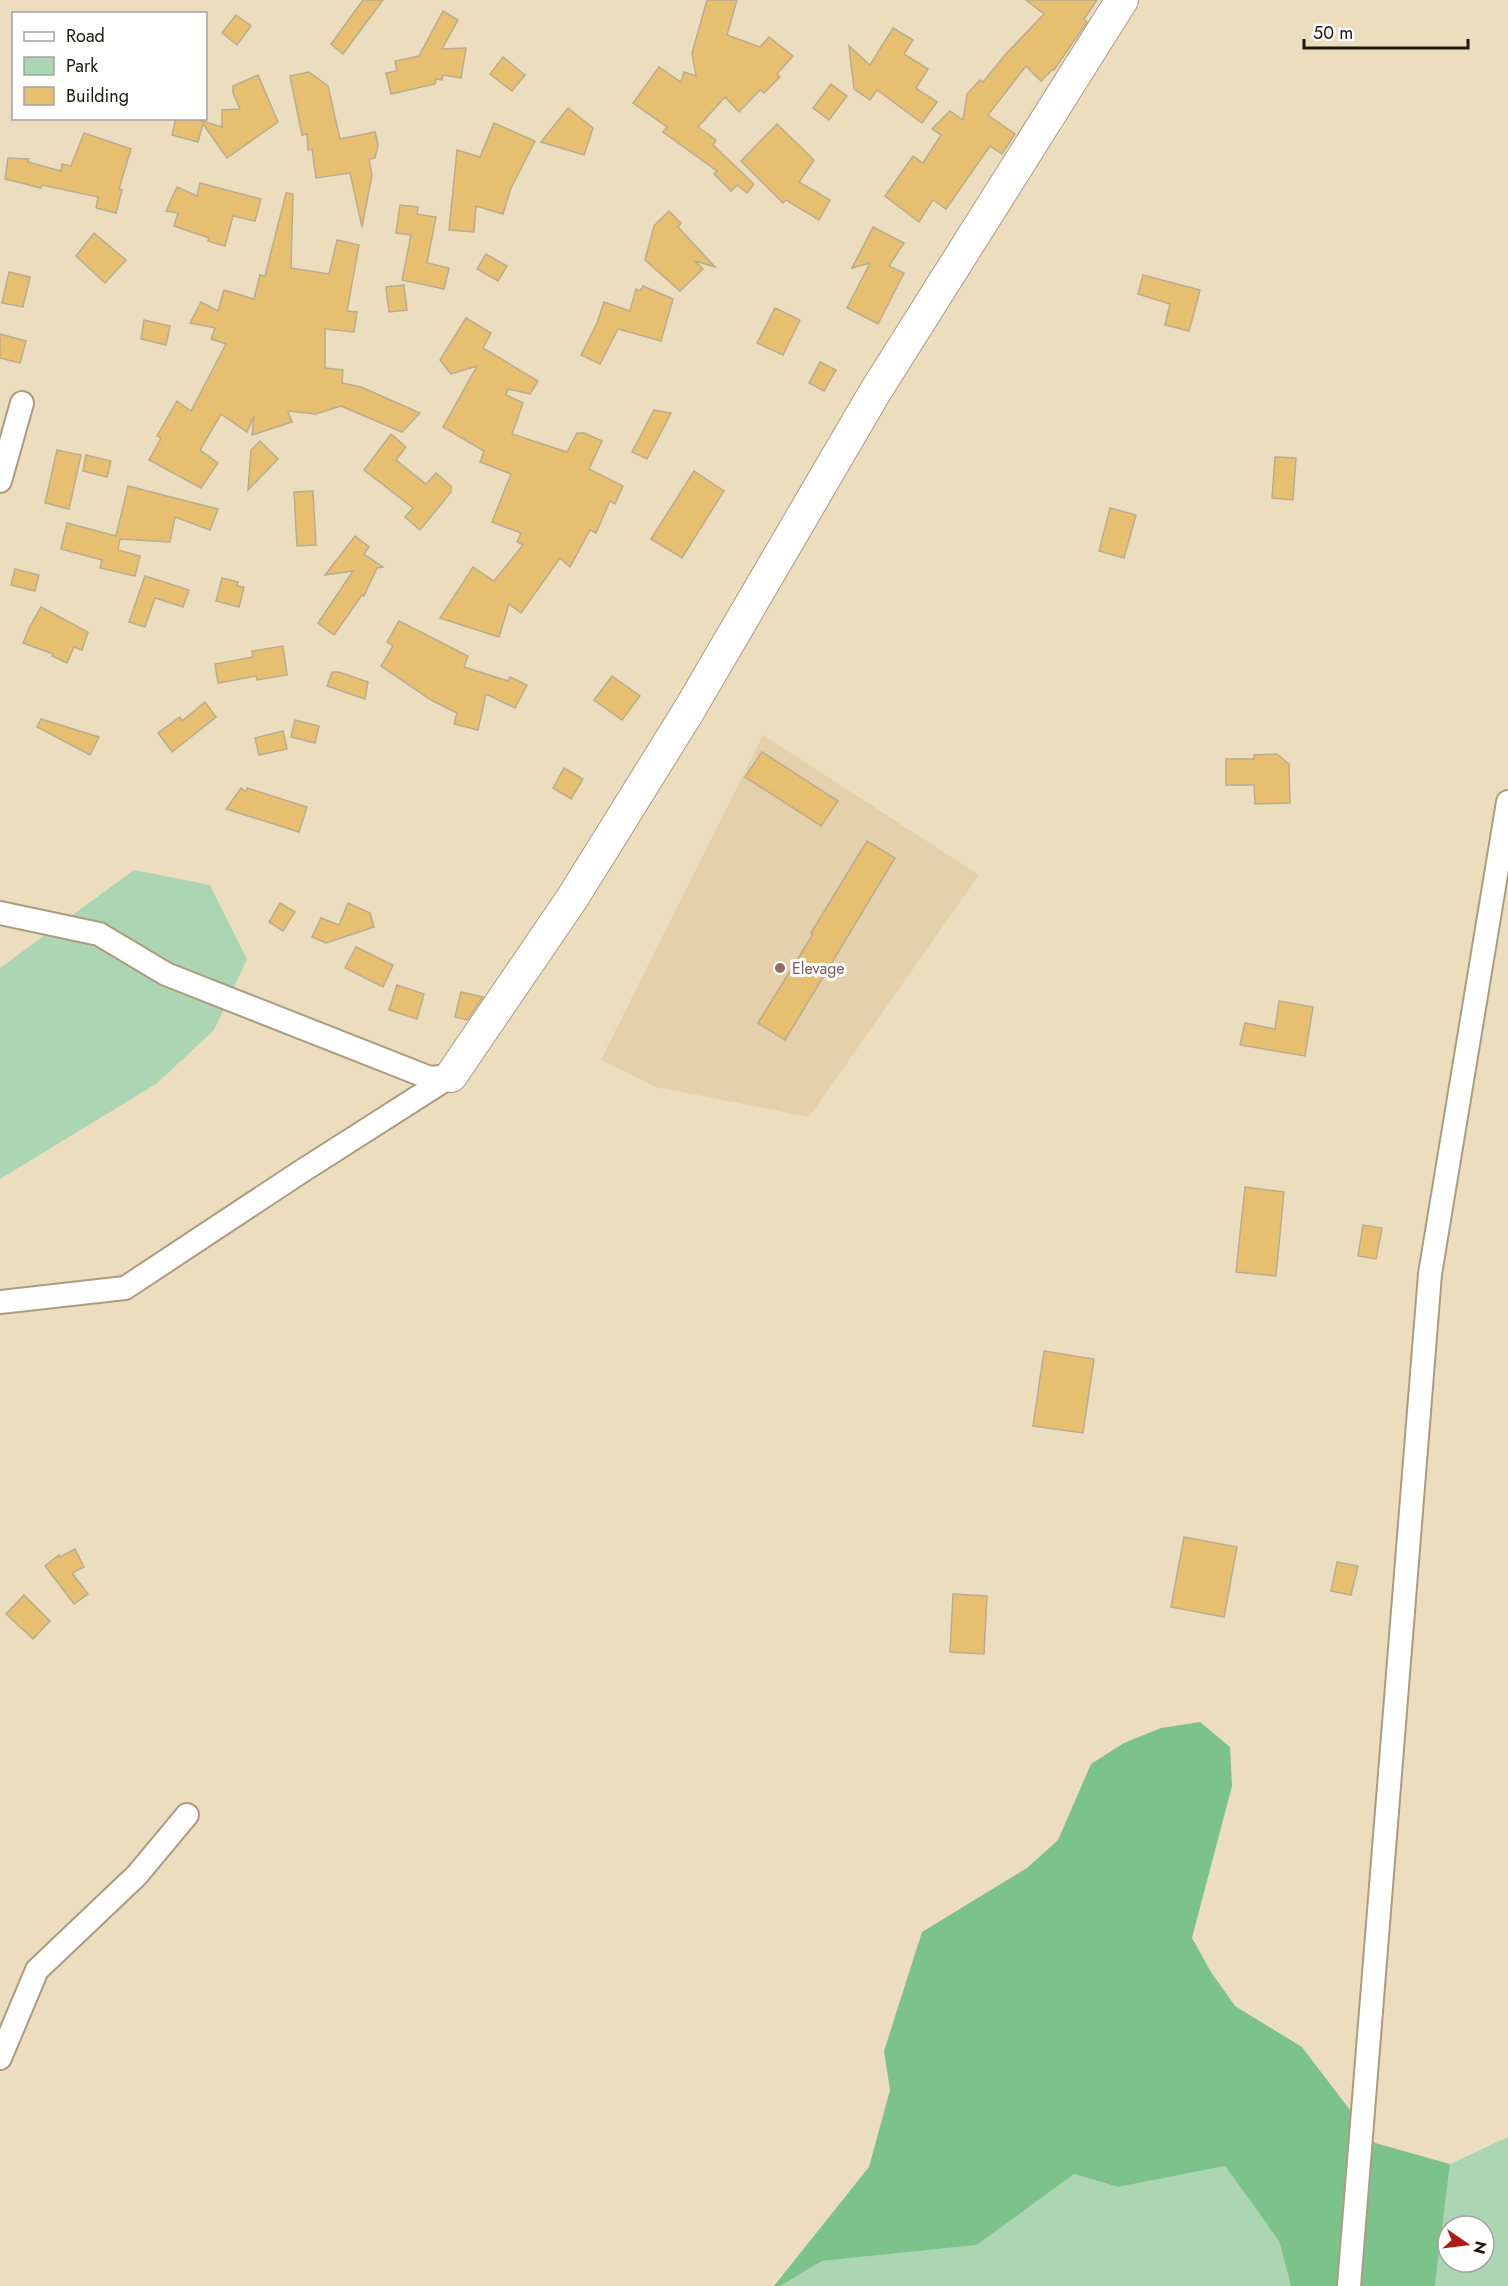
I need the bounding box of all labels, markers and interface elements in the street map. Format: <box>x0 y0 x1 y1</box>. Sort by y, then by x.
legend <box>12 12 207 120</box>
scale bar <box>1304 12 1468 50</box>
text: 50 m <box>1313 20 1353 46</box>
text: Road <box>66 23 105 49</box>
text: Park <box>66 53 98 79</box>
text: Building <box>66 83 129 109</box>
place label: Elevage <box>792 957 845 980</box>
marker: Elevage <box>773 961 787 975</box>
north arrow <box>1436 2214 1496 2274</box>
text: N <box>1467 2239 1493 2256</box>

